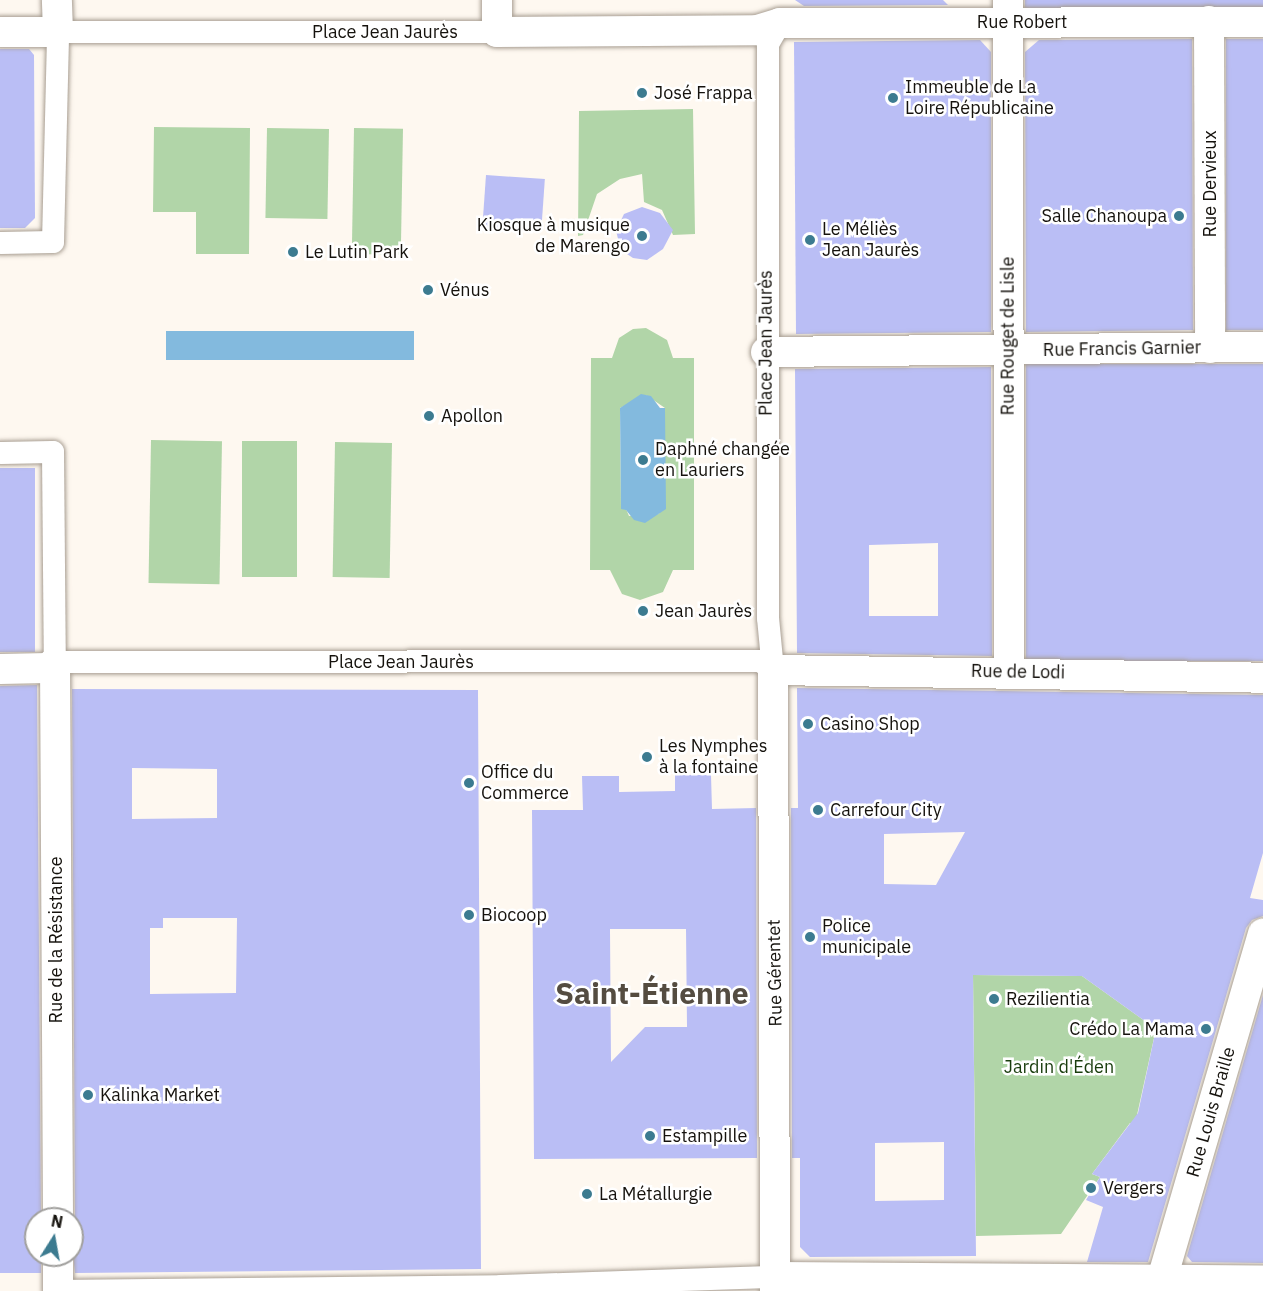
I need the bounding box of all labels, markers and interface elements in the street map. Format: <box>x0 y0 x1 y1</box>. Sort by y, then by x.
street label: Rue Robert <box>977 11 1067 33</box>
street label: Place Jean Jaurès <box>312 21 458 43</box>
place label: Immeuble de La Loire Républicaine <box>905 77 1054 119</box>
place label: José Frappa <box>654 82 752 104</box>
marker: José Frappa <box>635 86 649 100</box>
marker: Immeuble de La Loire Républicaine <box>886 91 900 105</box>
street label: Rue Dervieux <box>1199 130 1221 238</box>
place label: Salle Chanoupa <box>1042 205 1167 227</box>
marker: Salle Chanoupa <box>1172 209 1186 223</box>
place label: Kiosque à musique de Marengo <box>477 215 630 258</box>
place label: Le Méliès Jean Jaurès <box>822 219 919 262</box>
marker: Kiosque à musique de Marengo <box>635 229 649 243</box>
marker: Le Méliès Jean Jaurès <box>803 233 817 247</box>
place label: Le Lutin Park <box>305 241 409 263</box>
marker: Le Lutin Park <box>286 245 300 259</box>
street label: Rue Rouget de Lisle <box>997 257 1019 415</box>
street label: Place Jean Jaurès <box>755 270 777 416</box>
place label: Vénus <box>440 279 490 301</box>
marker: Vénus <box>421 283 435 297</box>
street label: Rue Francis Garnier <box>1043 337 1201 361</box>
place label: Apollon <box>441 405 503 427</box>
marker: Apollon <box>422 409 436 423</box>
place label: Daphné changée en Lauriers <box>655 439 790 482</box>
marker: Daphné changée en Lauriers <box>636 453 650 467</box>
place label: Jean Jaurès <box>655 600 752 622</box>
marker: Jean Jaurès <box>636 604 650 618</box>
street label: Place Jean Jaurès <box>328 651 474 673</box>
street label: Rue de Lodi <box>971 660 1065 684</box>
place label: Casino Shop <box>820 713 920 735</box>
marker: Casino Shop <box>801 717 815 731</box>
place label: Les Nymphes à la fontaine <box>659 736 767 778</box>
marker: Les Nymphes à la fontaine <box>640 750 654 764</box>
place label: Office du Commerce <box>481 762 569 804</box>
marker: Office du Commerce <box>462 776 476 790</box>
place label: Carrefour City <box>830 799 942 821</box>
marker: Carrefour City <box>811 803 825 817</box>
street label: Rue de la Résistance <box>45 856 67 1024</box>
place label: Biocoop <box>481 904 547 926</box>
marker: Biocoop <box>462 908 476 922</box>
place label: Police municipale <box>822 916 911 958</box>
street label: Rue Gérentet <box>763 919 787 1027</box>
marker: Police municipale <box>803 930 817 944</box>
district label: Saint-Étienne <box>555 975 749 1011</box>
place label: Rezilientia <box>1006 988 1090 1010</box>
marker: Rezilientia <box>987 992 1001 1006</box>
place label: Crédo La Mama <box>1069 1018 1194 1040</box>
marker: Crédo La Mama <box>1199 1022 1213 1036</box>
street label: Rue Louis Braille <box>1182 1044 1240 1180</box>
park label: Jardin d'Éden <box>1004 1056 1114 1078</box>
place label: Kalinka Market <box>100 1084 220 1106</box>
marker: Kalinka Market <box>81 1088 95 1102</box>
place label: Estampille <box>662 1125 747 1147</box>
marker: Estampille <box>643 1129 657 1143</box>
place label: Vergers <box>1103 1177 1164 1199</box>
marker: Vergers <box>1084 1181 1098 1195</box>
place label: La Métallurgie <box>599 1183 712 1205</box>
marker: La Métallurgie <box>580 1187 594 1201</box>
north arrow <box>24 1207 84 1267</box>
text: N <box>49 1210 65 1232</box>

